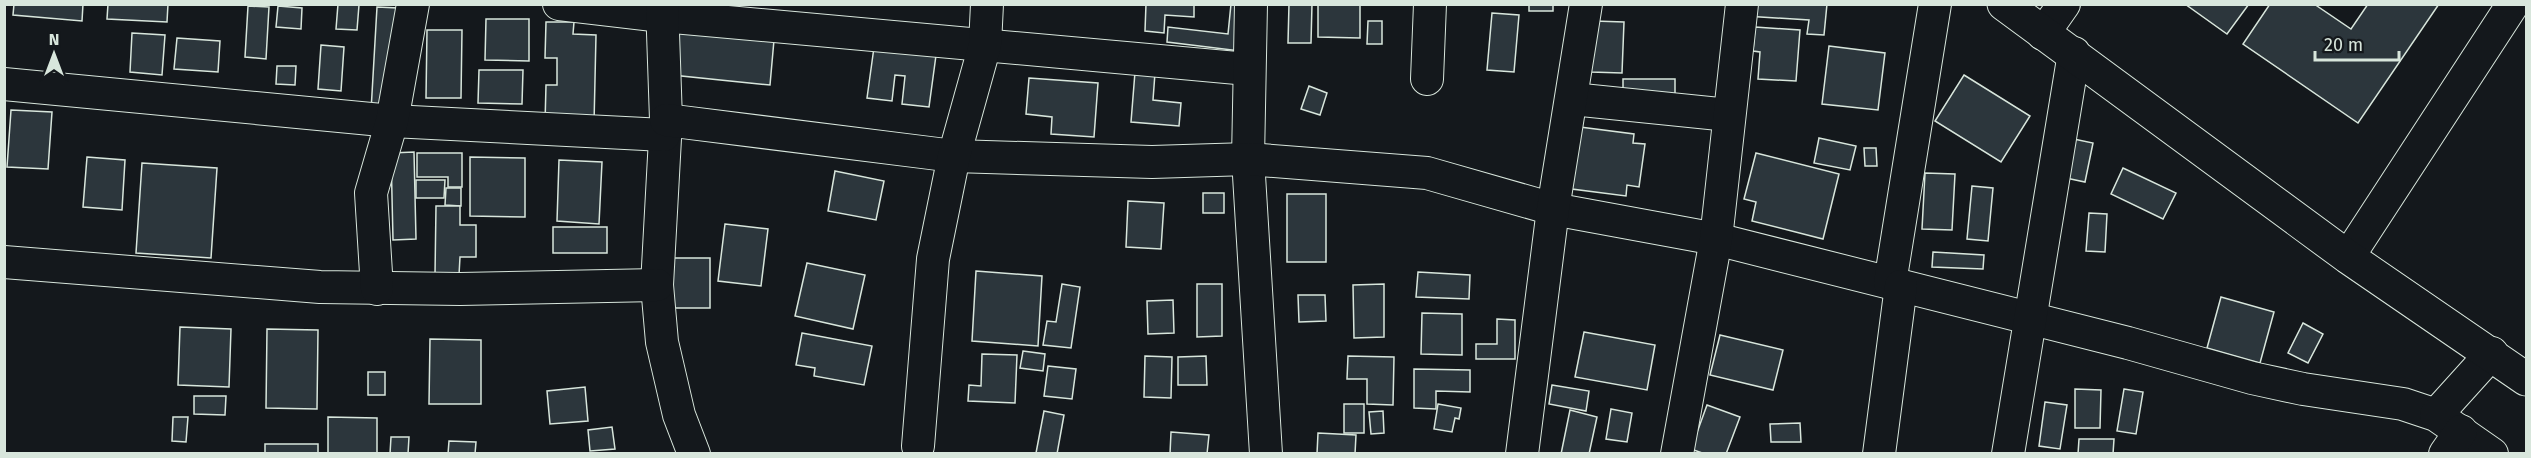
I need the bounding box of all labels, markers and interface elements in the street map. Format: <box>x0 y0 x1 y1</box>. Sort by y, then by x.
north arrow <box>24 24 84 84</box>
scale bar <box>2315 24 2399 62</box>
text: N <box>49 30 59 49</box>
text: 20 m <box>2324 34 2363 56</box>

